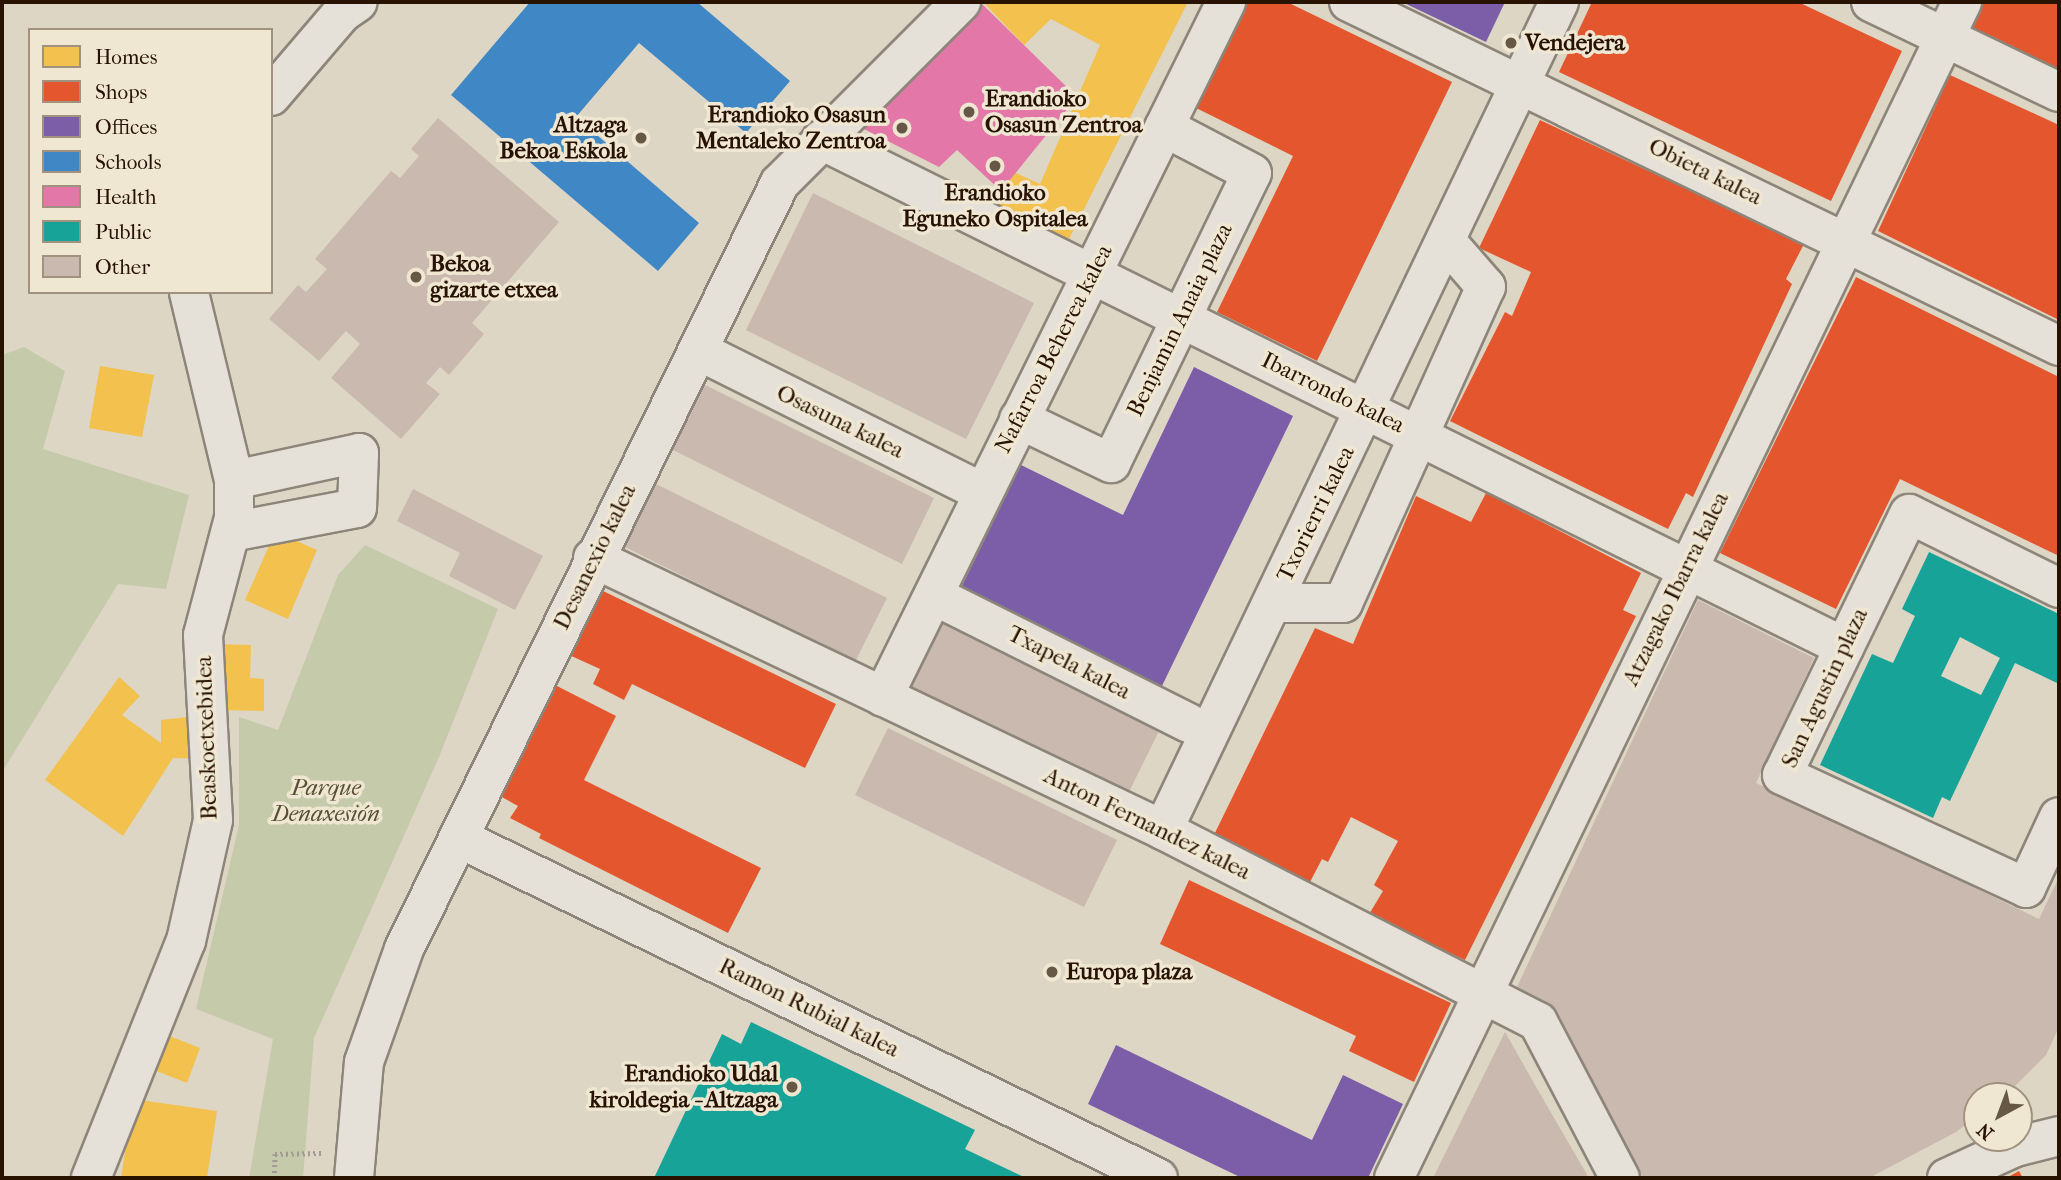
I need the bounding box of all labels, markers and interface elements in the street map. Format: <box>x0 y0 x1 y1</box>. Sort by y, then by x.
legend <box>28 28 273 294</box>
place label: Vendejera <box>1525 29 1625 57</box>
marker: Vendejera <box>1503 35 1519 51</box>
text: Homes <box>95 45 157 69</box>
text: Shops <box>95 80 147 104</box>
place label: Erandioko Osasun Zentroa <box>985 85 1142 139</box>
place label: Erandioko Osasun Mentaleko Zentroa <box>696 101 886 155</box>
marker: Erandioko Osasun Zentroa <box>959 102 979 122</box>
place label: Altzaga Bekoa Eskola <box>500 111 627 165</box>
text: Offices <box>95 115 157 139</box>
marker: Erandioko Osasun Mentaleko Zentroa <box>892 118 912 138</box>
marker: Altzaga Bekoa Eskola <box>633 130 649 146</box>
street label: Obieta kalea <box>1644 133 1766 211</box>
text: Schools <box>95 150 161 174</box>
marker: Erandioko Eguneko Ospitalea <box>985 156 1005 176</box>
place label: Erandioko Eguneko Ospitalea <box>902 179 1088 233</box>
text: Health <box>95 185 156 209</box>
street label: Benjamin Anaia plaza <box>1121 219 1239 421</box>
text: Public <box>95 220 151 244</box>
street label: Nafarroa Beherea kalea <box>989 240 1119 458</box>
place label: Bekoa gizarte etxea <box>430 250 558 304</box>
text: Other <box>95 255 150 279</box>
marker: Bekoa gizarte etxea <box>408 269 424 285</box>
street label: Ibarrondo kalea <box>1257 346 1409 440</box>
street label: Osasuna kalea <box>772 379 908 465</box>
street label: Txorierri kalea <box>1271 442 1361 586</box>
street label: Desanexio kalea <box>548 480 642 634</box>
street label: Atzagako Ibarra kalea <box>1617 488 1735 690</box>
street label: San Agustin plaza <box>1776 604 1874 772</box>
street label: Txapela kalea <box>1003 620 1135 706</box>
street label: Beaskoetxebidea <box>190 655 224 821</box>
street label: Anton Fernandez kalea <box>1039 762 1255 886</box>
park label: Parque Denaxesión <box>272 774 380 828</box>
street label: Ramon Rubial kalea <box>714 952 904 1064</box>
place label: Europa plaza <box>1066 958 1192 986</box>
marker: Europa plaza <box>1044 964 1060 980</box>
place label: Erandioko Udal kiroldegia - Altzaga <box>589 1060 778 1114</box>
marker: Erandioko Udal kiroldegia - Altzaga <box>784 1079 800 1095</box>
north arrow <box>1963 1082 2033 1152</box>
text: N <box>1973 1118 1998 1144</box>

